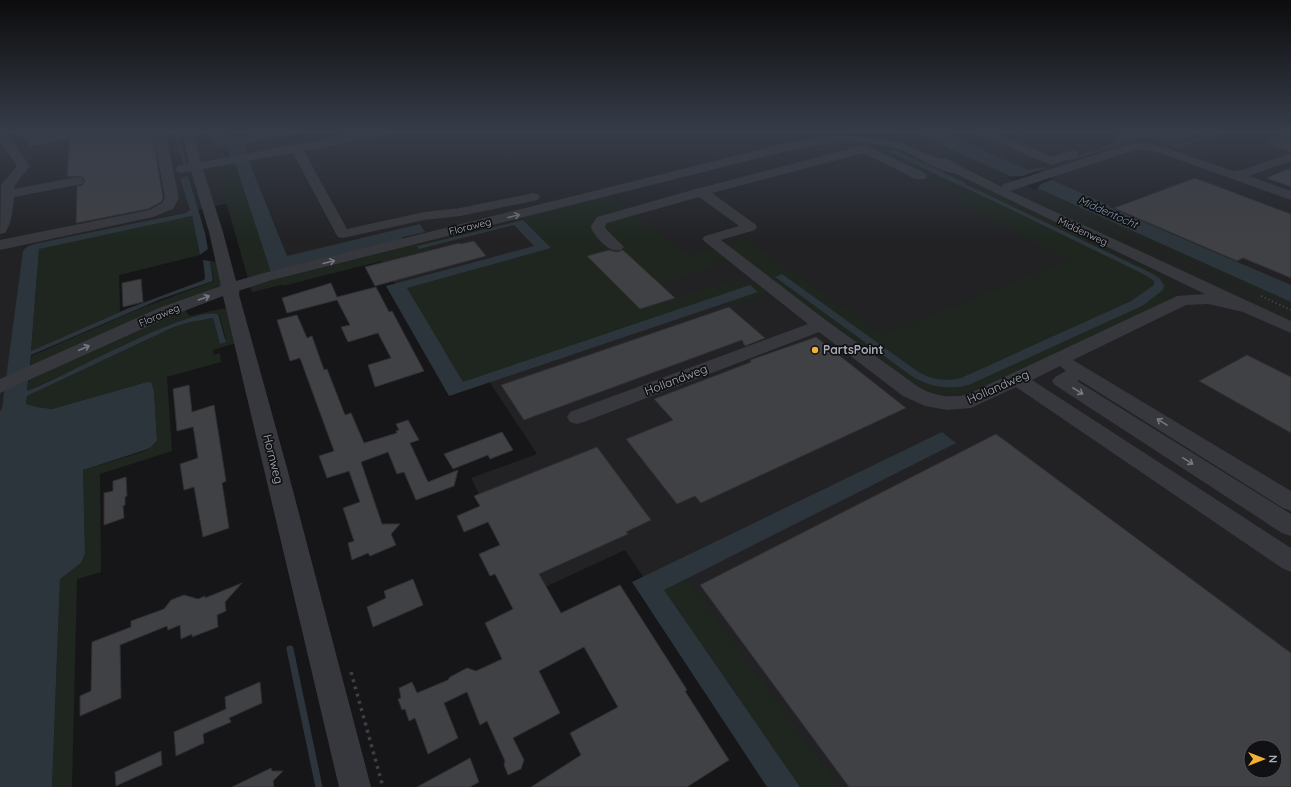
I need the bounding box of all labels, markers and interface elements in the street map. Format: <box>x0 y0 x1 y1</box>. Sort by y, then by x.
water label: Middentocht <box>1076 193 1141 232</box>
one-way arrow <box>507 211 520 219</box>
street label: Middenweg <box>1056 214 1110 249</box>
street label: Floraweg <box>448 215 493 238</box>
one-way arrow <box>322 257 335 265</box>
one-way arrow <box>197 293 209 301</box>
street label: Floraweg <box>137 301 182 330</box>
place label: PartsPoint <box>823 342 883 357</box>
one-way arrow <box>78 344 90 352</box>
marker: PartsPoint <box>810 345 820 355</box>
street label: Hollandweg <box>642 361 709 398</box>
street label: Hollandweg <box>965 366 1031 407</box>
one-way arrow <box>1073 387 1084 395</box>
one-way arrow <box>1156 418 1168 426</box>
street label: Hornweg <box>260 432 287 485</box>
one-way arrow <box>1182 457 1194 465</box>
north arrow <box>1243 739 1283 779</box>
text: N <box>1266 755 1280 763</box>

